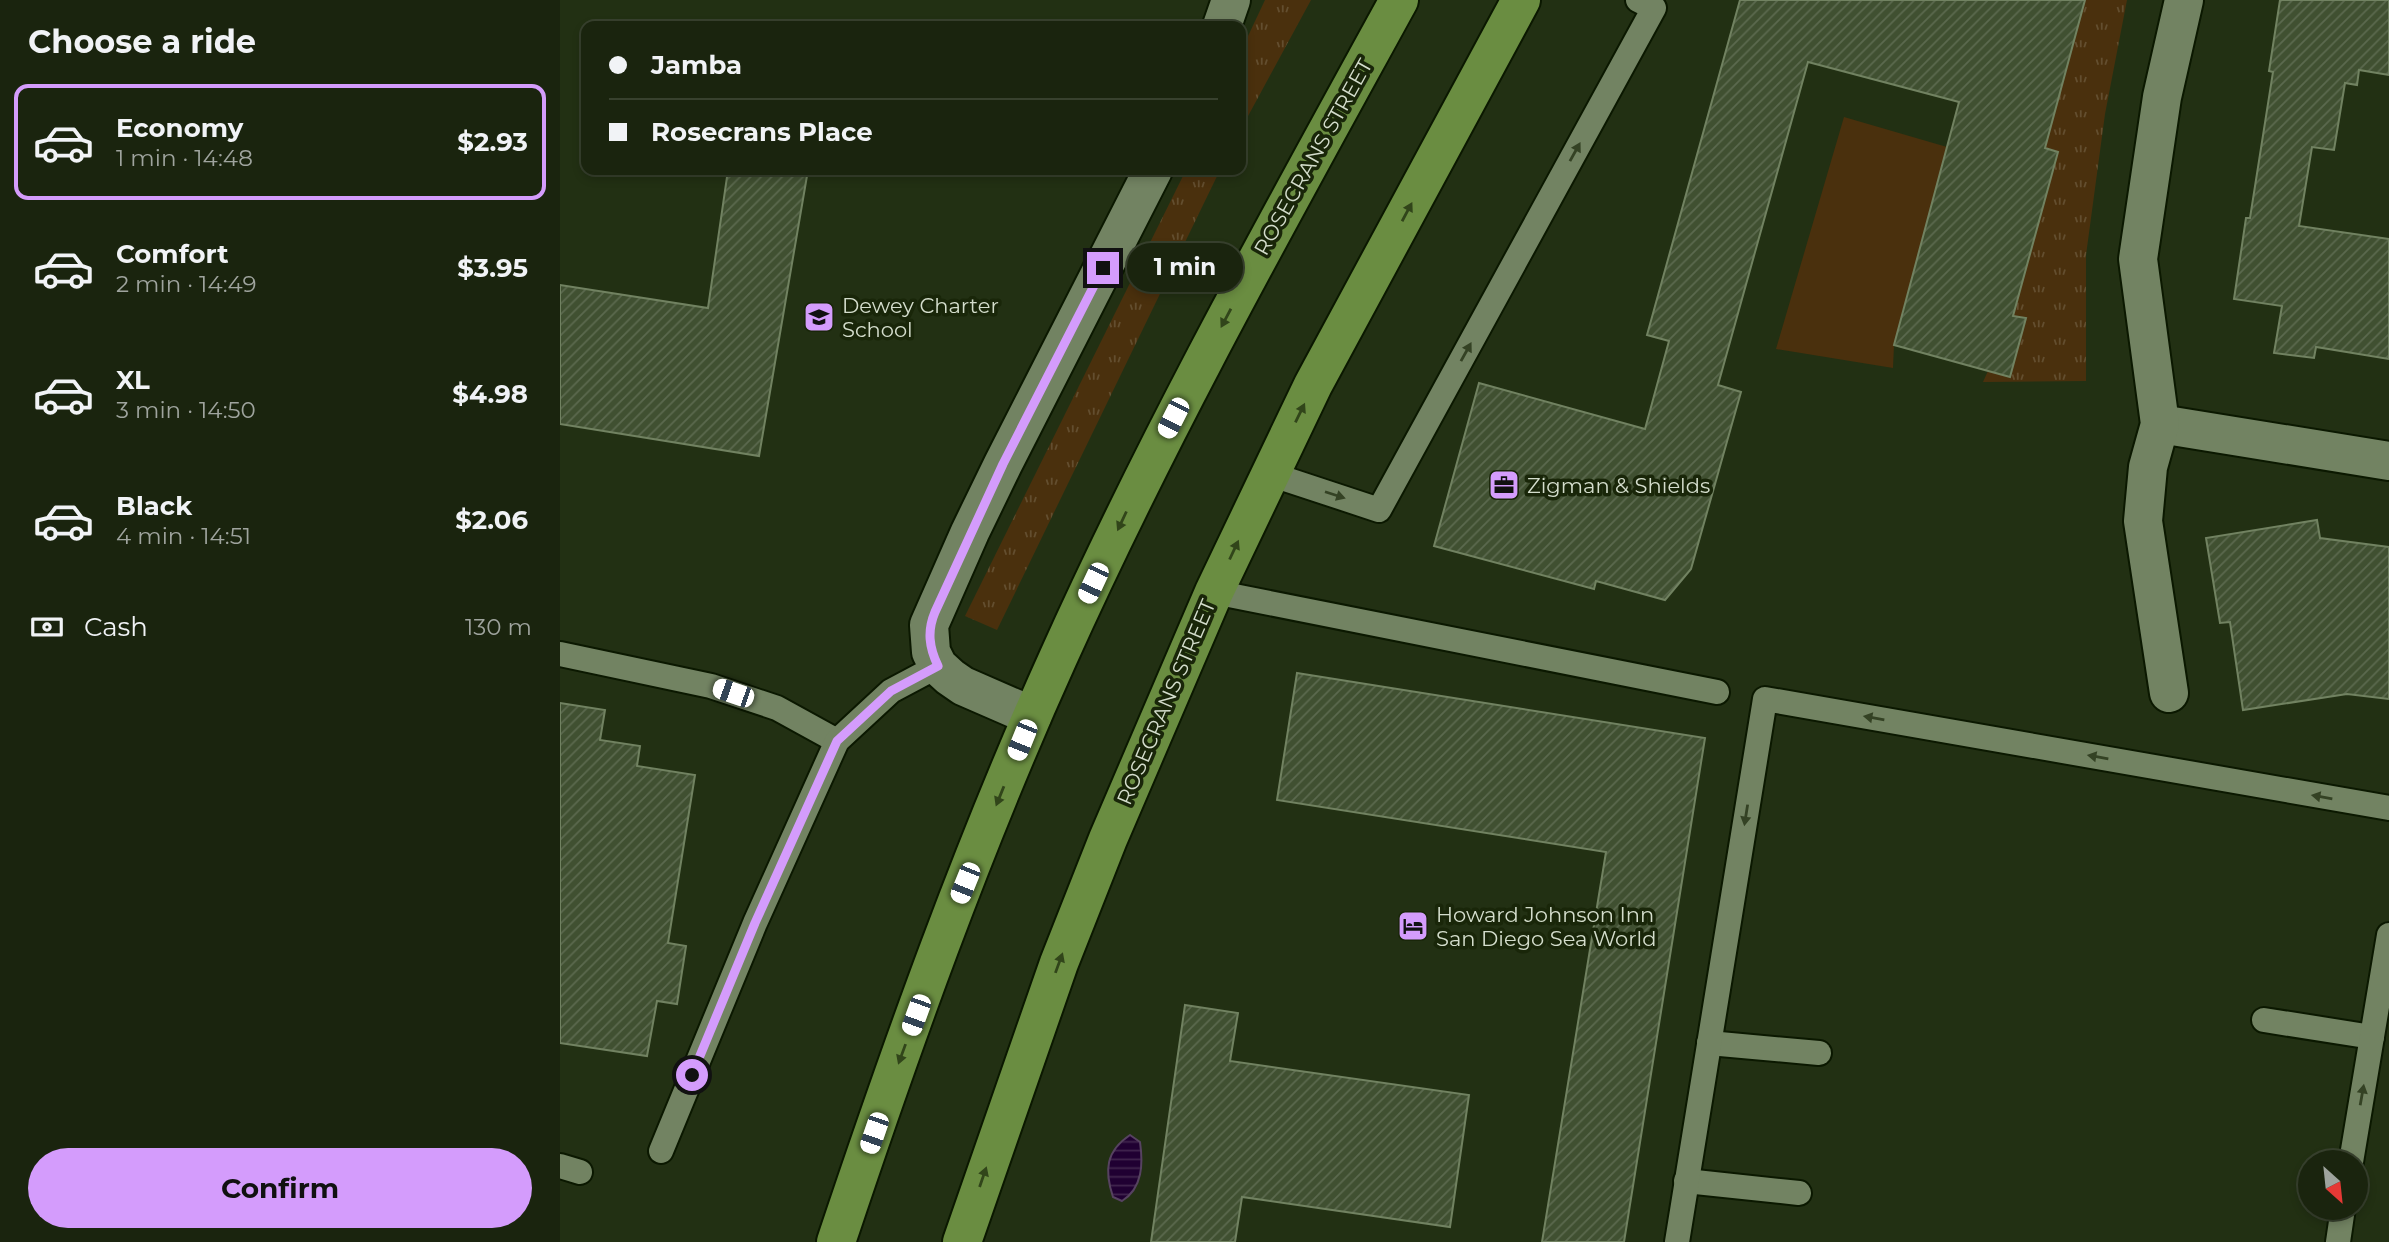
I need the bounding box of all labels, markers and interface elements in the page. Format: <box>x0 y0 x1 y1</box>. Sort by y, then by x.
text: Choose a ride <box>28 22 256 61</box>
text: Jamba <box>651 49 742 81</box>
street label: ROSECRANS STREET <box>1249 55 1377 259</box>
icon: car <box>32 111 95 174</box>
text: Economy <box>116 112 243 144</box>
text: Rosecrans Place <box>651 116 873 148</box>
text: $2.93 <box>457 126 528 158</box>
one-way arrow <box>1569 142 1581 162</box>
text: 1 min · 14:48 <box>116 144 253 172</box>
one-way arrow <box>1401 202 1413 222</box>
icon: car <box>32 237 95 300</box>
text: Comfort <box>116 238 228 270</box>
callout: 1 min <box>1128 244 1243 292</box>
text: $3.95 <box>457 252 528 284</box>
route end <box>1087 252 1119 284</box>
text: 1 min <box>1154 253 1216 281</box>
text: 2 min · 14:49 <box>116 270 257 298</box>
place label: Dewey Charter School <box>842 293 999 342</box>
school or university icon: Dewey Charter School <box>802 300 836 334</box>
one-way arrow <box>1220 309 1232 328</box>
one-way arrow <box>1460 342 1472 362</box>
icon: car <box>32 363 95 426</box>
text: XL <box>116 364 150 396</box>
text: $4.98 <box>452 378 528 410</box>
car <box>1155 395 1192 441</box>
text: 3 min · 14:50 <box>116 396 256 424</box>
one-way arrow <box>1294 403 1305 423</box>
office icon: Zigman & Shields <box>1487 468 1521 502</box>
place label: Zigman & Shields <box>1527 473 1710 498</box>
icon: car <box>32 489 95 552</box>
text: Black <box>116 490 192 522</box>
one-way arrow <box>1324 491 1345 501</box>
text: $2.06 <box>455 504 528 536</box>
one-way arrow <box>1116 511 1128 531</box>
text: 4 min · 14:51 <box>116 522 251 550</box>
one-way arrow <box>1228 540 1239 560</box>
car <box>1075 560 1112 606</box>
street label: ROSECRANS STREET <box>1111 596 1221 808</box>
icon: cash <box>28 608 66 646</box>
text: Cash <box>84 611 148 643</box>
text: 130 m <box>465 613 532 641</box>
car <box>710 676 757 710</box>
one-way arrow <box>1863 712 1885 723</box>
car <box>1005 717 1040 763</box>
one-way arrow <box>2087 751 2109 762</box>
one-way arrow <box>994 786 1006 806</box>
one-way arrow <box>2311 791 2333 802</box>
one-way arrow <box>1740 804 1751 826</box>
car <box>948 860 983 906</box>
place label: Howard Johnson Inn San Diego Sea World <box>1436 902 1656 951</box>
hotel icon: Howard Johnson Inn San Diego Sea World <box>1396 909 1430 943</box>
one-way arrow <box>1054 952 1065 973</box>
car <box>899 992 934 1038</box>
one-way arrow <box>896 1044 907 1065</box>
route start <box>676 1059 708 1091</box>
one-way arrow <box>2357 1084 2368 1106</box>
car <box>858 1110 891 1156</box>
button: Confirm <box>28 1148 532 1228</box>
north arrow <box>2298 1150 2368 1220</box>
map controls <box>2298 1150 2368 1220</box>
one-way arrow <box>978 1167 989 1188</box>

